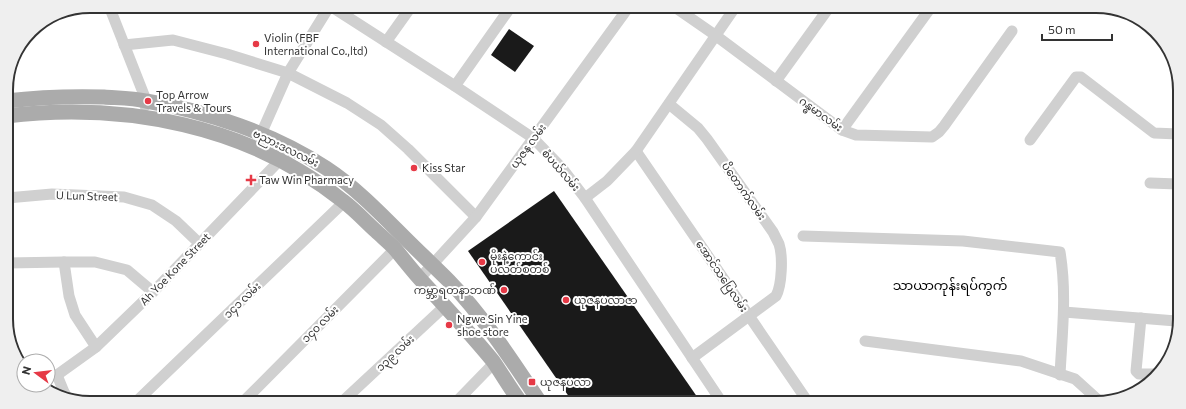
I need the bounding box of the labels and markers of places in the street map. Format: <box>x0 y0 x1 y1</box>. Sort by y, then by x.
place label: Violin (FBF International Co.,ltd) <box>264 31 368 57</box>
marker: Violin (FBF International Co.,ltd) <box>251 39 261 49</box>
place label: Top Arrow Travels & Tours <box>156 88 232 114</box>
marker: Top Arrow Travels & Tours <box>143 96 153 106</box>
place label: Kiss Star <box>422 161 466 174</box>
marker: Kiss Star <box>409 163 419 173</box>
place label: Taw Win Pharmacy <box>259 173 354 186</box>
marker: Taw Win Pharmacy <box>246 175 256 185</box>
place label: မိုးနဲ့ကောင်း ပလတ်စတစ် <box>490 249 549 275</box>
marker: မိုးနဲ့ကောင်း ပလတ်စတစ် <box>477 257 487 267</box>
place label: ကမ္ဘာ့ရတနာဘဏ် <box>414 283 496 299</box>
marker: ကမ္ဘာ့ရတနာဘဏ် <box>499 285 509 295</box>
place label: ယုဇနပလာဇာ <box>574 293 638 309</box>
marker: ယုဇနပလာဇာ <box>561 295 571 305</box>
place label: Ngwe Sin Yine shoe store <box>457 312 528 338</box>
marker: Ngwe Sin Yine shoe store <box>444 320 454 330</box>
place label: ယုဇနပလာ <box>540 375 591 391</box>
marker: ယုဇနပလာ <box>527 377 537 387</box>

